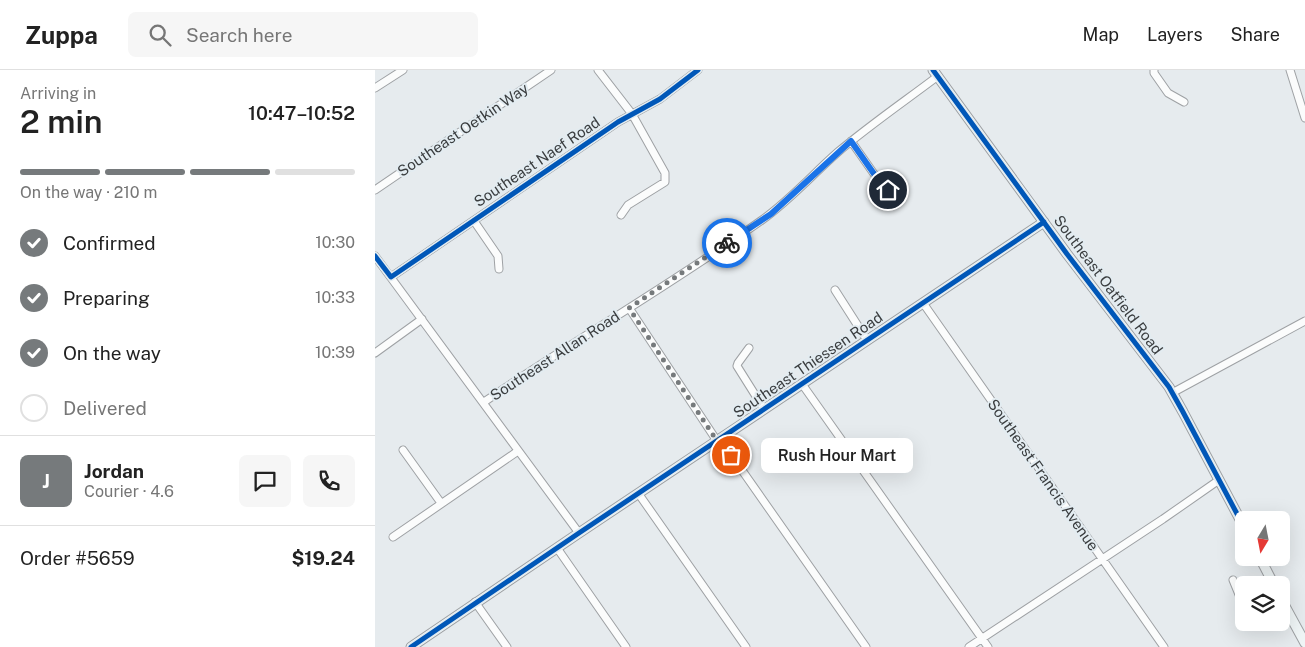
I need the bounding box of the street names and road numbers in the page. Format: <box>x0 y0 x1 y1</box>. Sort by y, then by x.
street label: Southeast Oetkin Way <box>394 79 531 180</box>
street label: Southeast Naef Road <box>471 113 603 210</box>
street label: Southeast Oatfield Road <box>1051 212 1166 358</box>
street label: Southeast Allan Road <box>487 307 623 404</box>
street label: Southeast Thiessen Road <box>730 308 886 421</box>
street label: Southeast Francis Avenue <box>984 396 1102 554</box>

